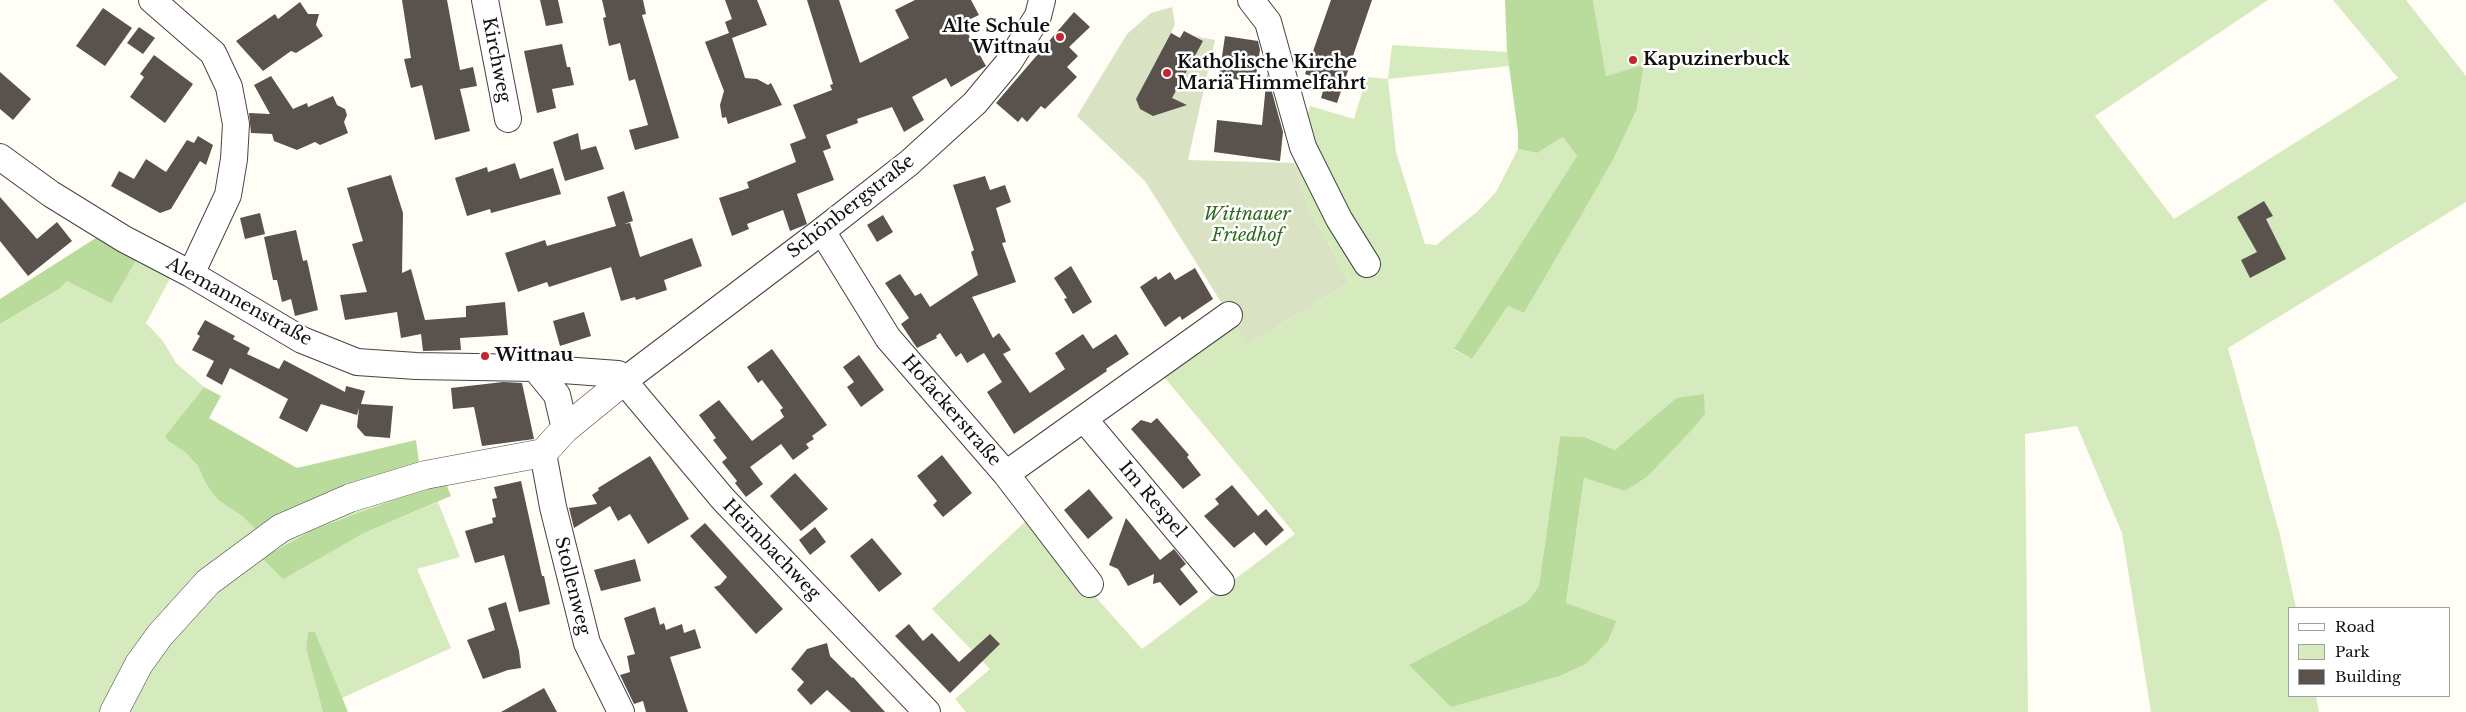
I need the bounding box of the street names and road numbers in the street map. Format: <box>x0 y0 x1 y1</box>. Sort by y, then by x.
street label: Kirchweg <box>477 16 515 104</box>
street label: Schönbergstraße <box>783 151 919 263</box>
street label: Alemannenstraße <box>162 253 316 351</box>
street label: Hofackerstraße <box>897 351 1005 471</box>
street label: Im Respel <box>1114 457 1190 543</box>
street label: Heimbachweg <box>718 495 824 605</box>
street label: Stollenweg <box>549 535 595 637</box>

